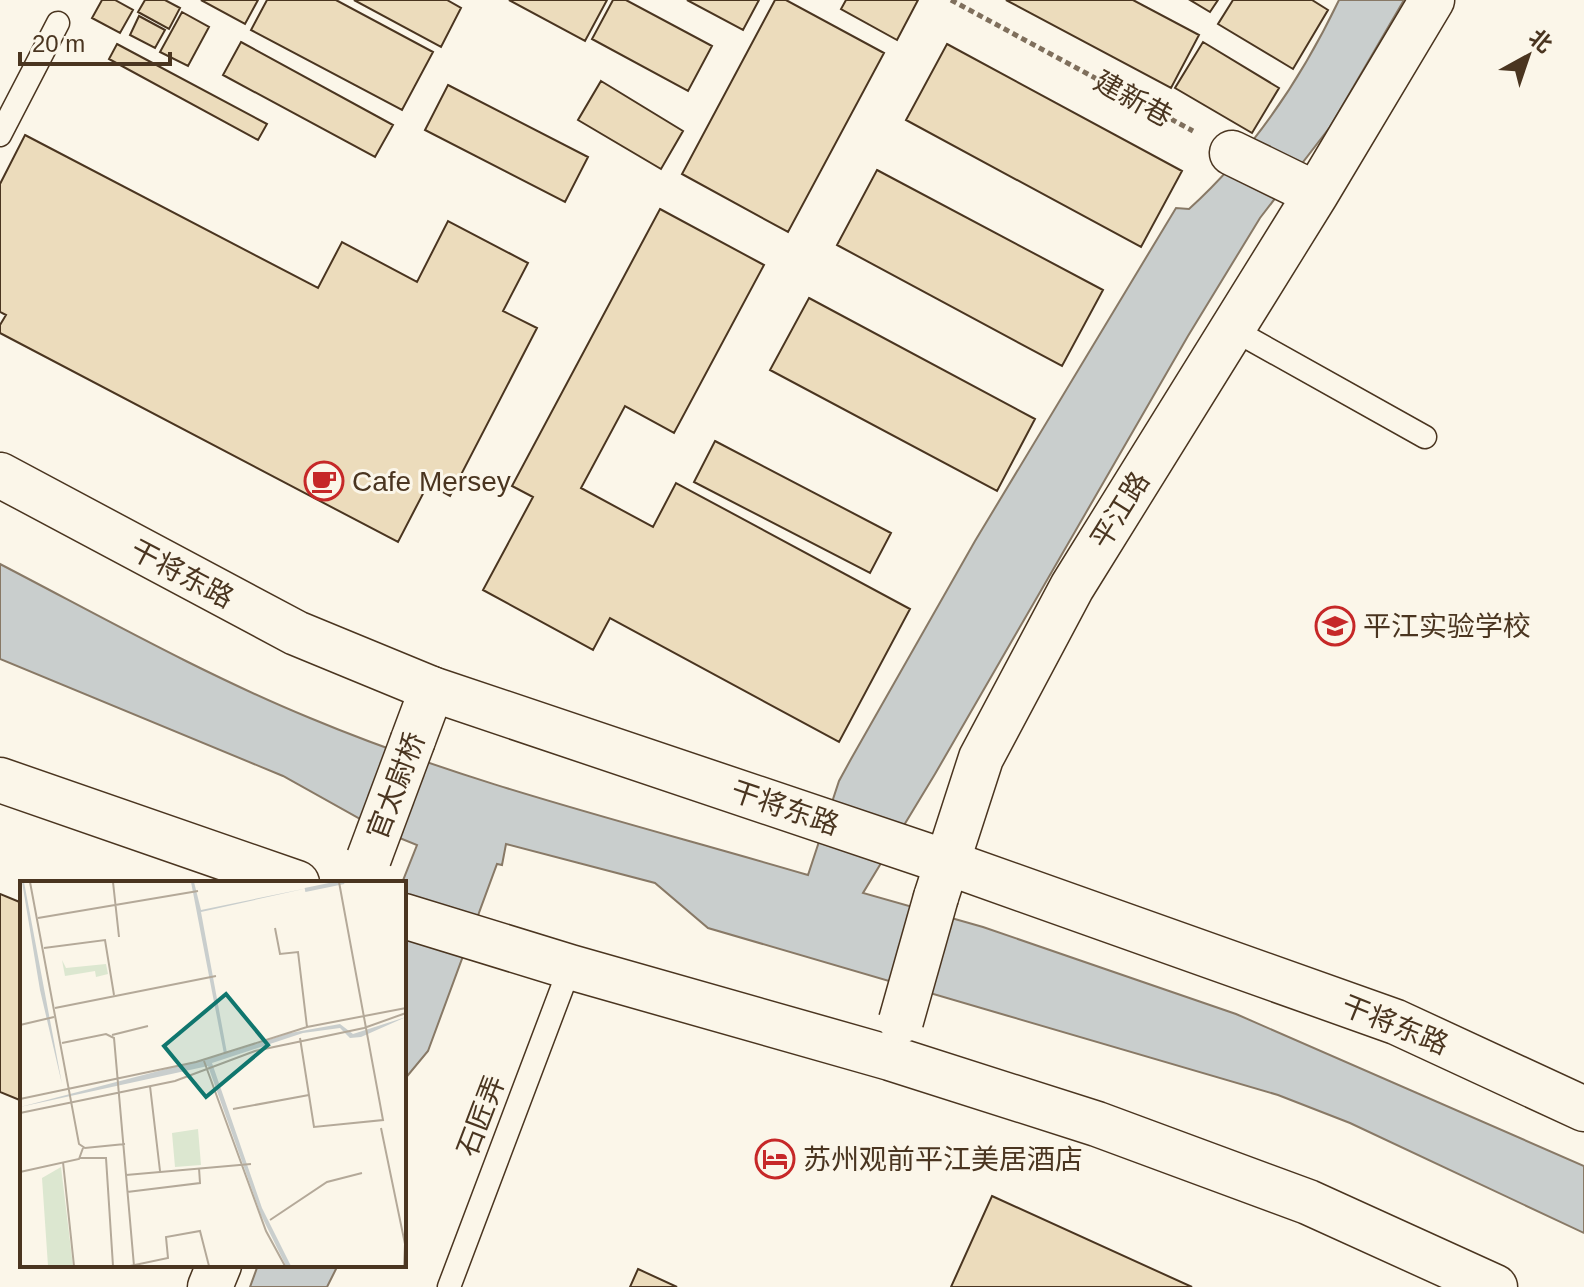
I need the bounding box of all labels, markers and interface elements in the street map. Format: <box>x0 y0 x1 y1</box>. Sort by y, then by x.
scale bar <box>20 16 170 66</box>
north arrow <box>1488 16 1568 96</box>
text: 北 <box>1524 24 1557 58</box>
text: 20 m <box>32 30 85 57</box>
street label: 建新巷 <box>1089 65 1177 133</box>
cafe icon: Cafe Mersey <box>303 460 345 502</box>
place label: Cafe Mersey <box>352 466 511 497</box>
street label: 平江路 <box>1085 466 1155 554</box>
street label: 干将东路 <box>125 534 239 614</box>
school or university icon: 平江实验学校 <box>1314 605 1356 647</box>
place label: 平江实验学校 <box>1363 611 1531 642</box>
street label: 官太尉桥 <box>361 728 431 844</box>
street label: 干将东路 <box>727 775 843 841</box>
inset map <box>20 881 406 1267</box>
street label: 干将东路 <box>1337 990 1453 1060</box>
street label: 石匠弄 <box>451 1071 511 1161</box>
hotel icon: 苏州观前平江美居酒店 <box>754 1138 796 1180</box>
place label: 苏州观前平江美居酒店 <box>803 1144 1083 1175</box>

